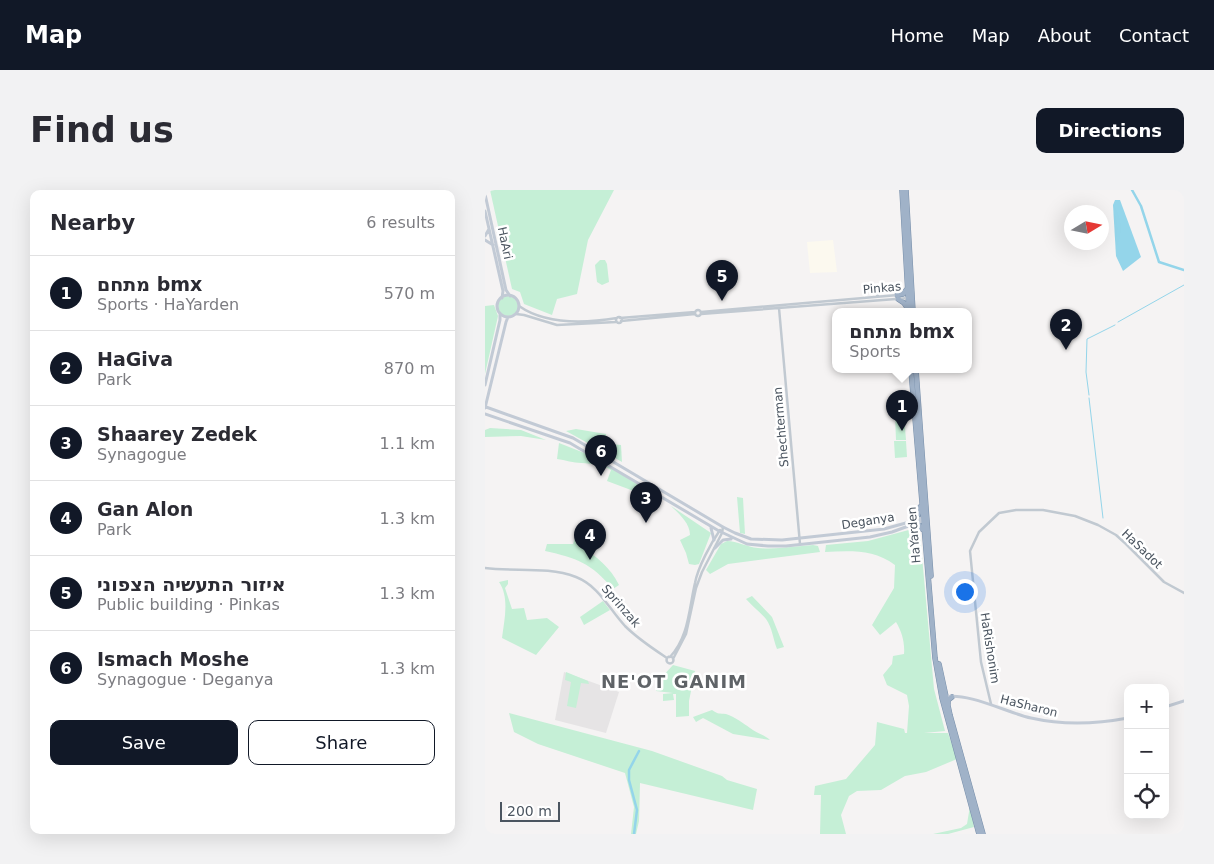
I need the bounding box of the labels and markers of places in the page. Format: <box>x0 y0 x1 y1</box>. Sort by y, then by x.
pin: 5 <box>706 260 738 301</box>
pin: 2 <box>1050 309 1082 350</box>
pin: 1 <box>886 390 918 431</box>
pin: 6 <box>585 435 617 476</box>
pin: 3 <box>630 482 662 523</box>
pin: 4 <box>574 519 606 560</box>

